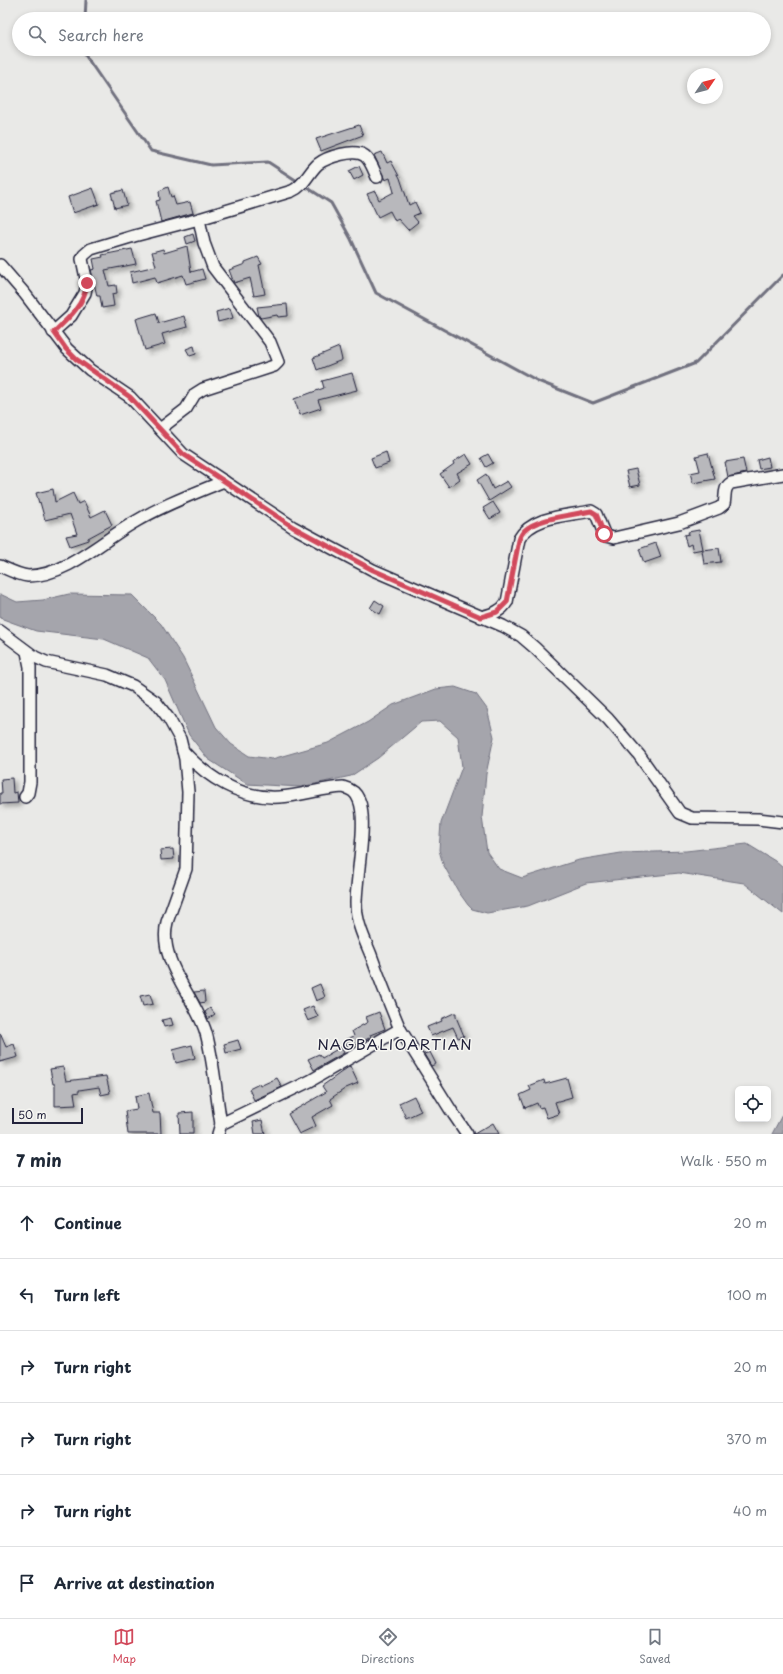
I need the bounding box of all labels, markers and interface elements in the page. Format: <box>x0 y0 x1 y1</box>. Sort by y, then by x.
search box <box>12 12 771 56</box>
icon: search <box>26 23 48 45</box>
text: Search here <box>58 23 144 46</box>
north arrow <box>687 68 723 104</box>
route end <box>78 274 96 292</box>
route start <box>595 525 613 543</box>
district label: NAGBALIOARTIAN <box>317 1032 473 1055</box>
map controls <box>735 1086 771 1122</box>
button: locate <box>735 1086 771 1122</box>
scale bar <box>12 1106 83 1125</box>
text: 50 m <box>18 1106 47 1123</box>
text: 7 min <box>16 1147 62 1173</box>
text: Walk · 550 m <box>680 1151 767 1170</box>
text: Continue <box>54 1211 122 1234</box>
icon: ahead <box>16 1212 38 1234</box>
text: 20 m <box>733 1213 767 1232</box>
text: Turn left <box>54 1283 120 1306</box>
icon: left <box>16 1284 38 1306</box>
text: 100 m <box>727 1285 767 1304</box>
text: Turn right <box>54 1355 131 1378</box>
icon: right <box>16 1356 38 1378</box>
text: 20 m <box>733 1357 767 1376</box>
text: Turn right <box>54 1427 131 1450</box>
icon: right <box>16 1428 38 1450</box>
text: 370 m <box>726 1429 767 1448</box>
text: Turn right <box>54 1499 131 1522</box>
icon: right <box>16 1500 38 1522</box>
text: 40 m <box>733 1501 767 1520</box>
text: Arrive at destination <box>54 1571 215 1594</box>
icon: arrive <box>16 1572 38 1594</box>
tab: Map <box>112 1626 136 1667</box>
tab: Directions <box>361 1626 414 1667</box>
tab: Saved <box>639 1626 671 1667</box>

